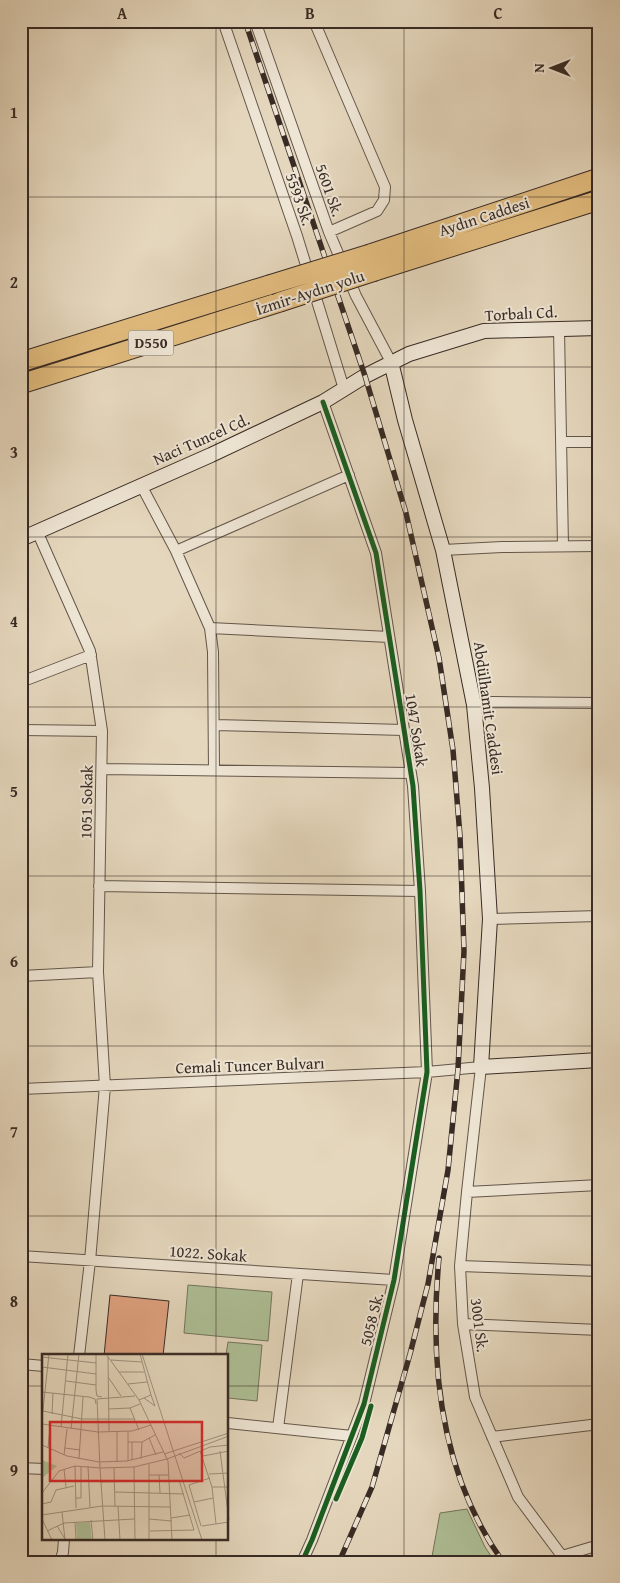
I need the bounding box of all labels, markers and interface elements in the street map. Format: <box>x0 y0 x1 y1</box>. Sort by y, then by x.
text: A <box>117 1 128 25</box>
text: B <box>305 1 315 25</box>
text: C <box>493 1 503 25</box>
north arrow <box>528 42 578 92</box>
text: N <box>529 63 549 73</box>
text: 1 <box>10 100 18 124</box>
street label: 5601 Sk. <box>310 160 350 220</box>
street label: 5593 Sk. <box>280 169 320 229</box>
street label: Aydın Caddesi <box>436 190 533 242</box>
street label: İzmir-Aydın yolu <box>253 263 368 321</box>
text: 2 <box>10 270 18 294</box>
street label: Torbalı Cd. <box>484 299 558 327</box>
road number: D550 <box>128 330 174 356</box>
street label: Naci Tuncel Cd. <box>149 407 253 471</box>
text: 3 <box>10 440 18 464</box>
text: 4 <box>10 609 18 633</box>
street label: Abdülhamit Caddesi <box>468 640 510 777</box>
street label: 1047 Sokak <box>399 692 435 769</box>
street label: 1051 Sokak <box>73 764 99 839</box>
text: 5 <box>10 779 18 803</box>
text: 6 <box>10 949 18 973</box>
street label: Cemali Tuncer Bulvarı <box>175 1050 325 1080</box>
text: 7 <box>10 1119 18 1143</box>
street label: 1022. Sokak <box>168 1238 249 1268</box>
text: 8 <box>10 1289 18 1313</box>
street label: 5058 Sk. <box>353 1290 389 1348</box>
street label: 3001 Sk. <box>465 1297 495 1353</box>
inset map <box>42 1354 229 1540</box>
text: 9 <box>10 1458 18 1482</box>

